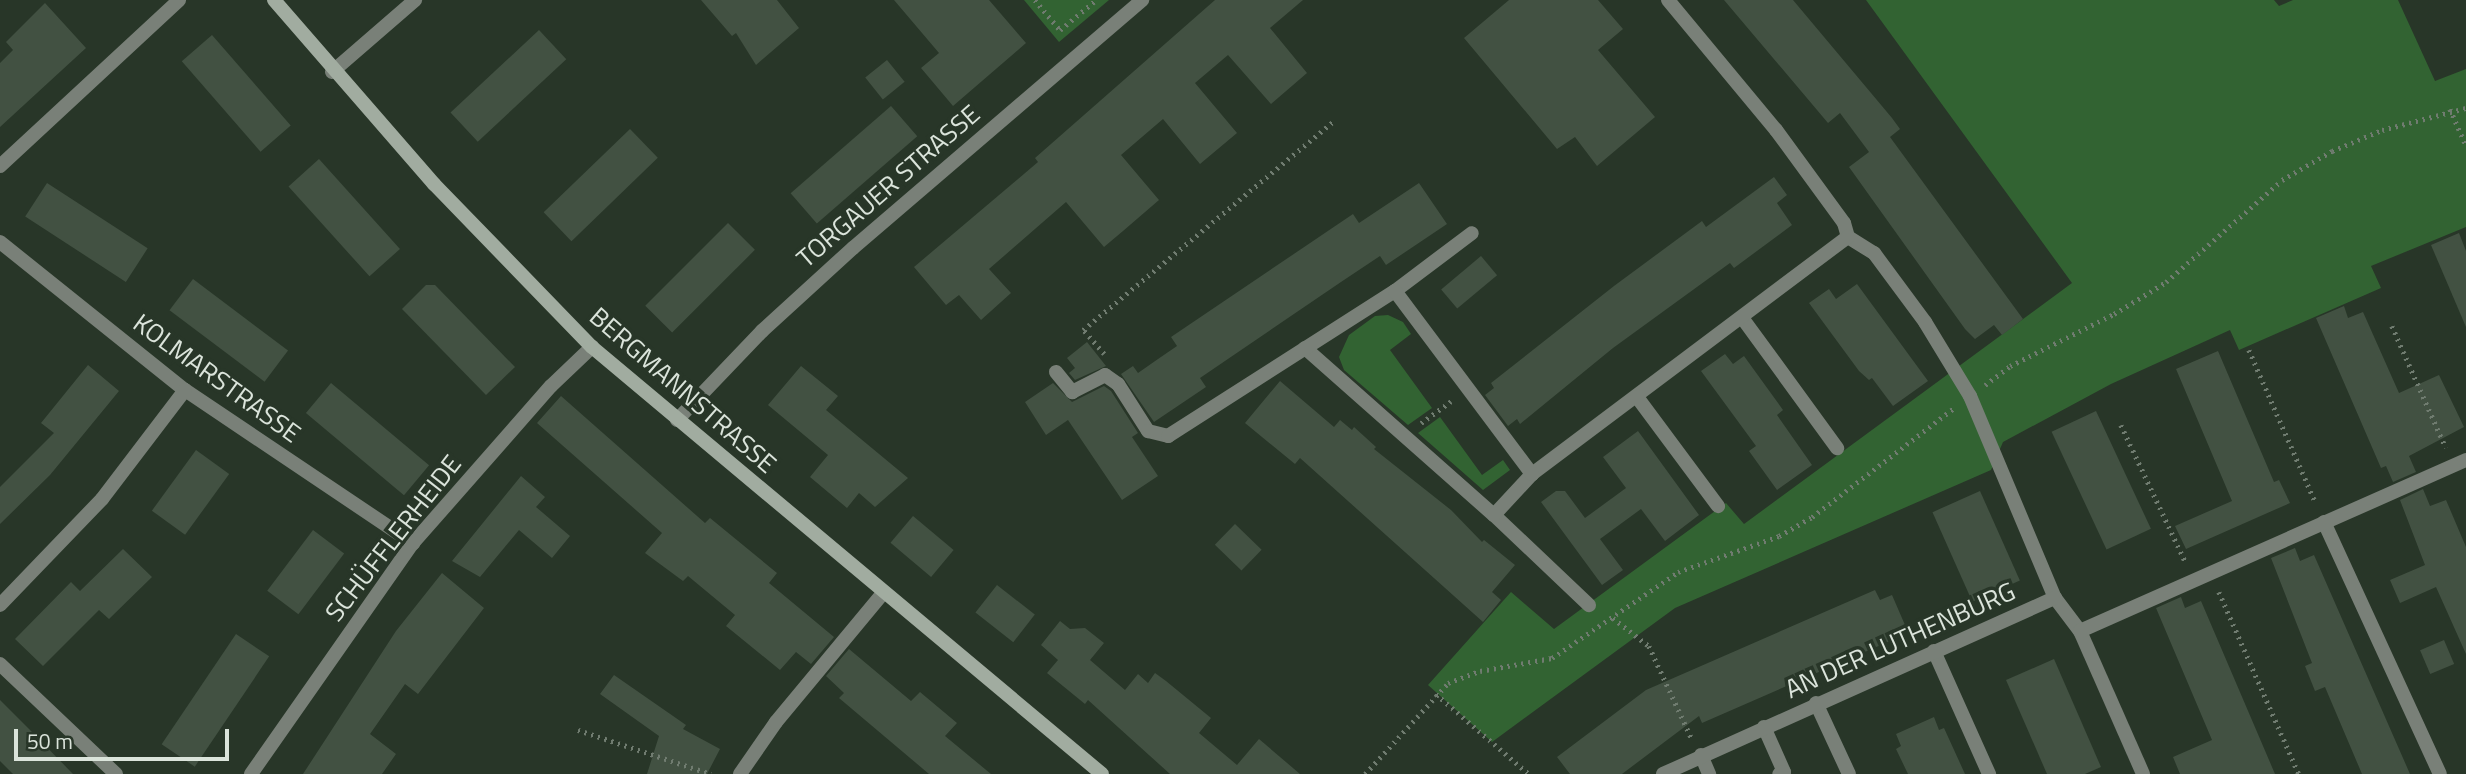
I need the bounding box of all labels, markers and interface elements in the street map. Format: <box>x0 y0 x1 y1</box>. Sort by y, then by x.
street label: TORGAUER STRASSE <box>790 98 986 274</box>
street label: BERGMANNSTRASSE <box>584 301 782 479</box>
street label: KOLMARSTRASSE <box>127 307 307 449</box>
street label: SCHÜFFLERHEIDE <box>318 449 468 627</box>
street label: AN DER LUTHENBURG <box>1780 575 2020 705</box>
scale bar <box>18 714 233 758</box>
text: 50 m <box>27 725 73 757</box>

